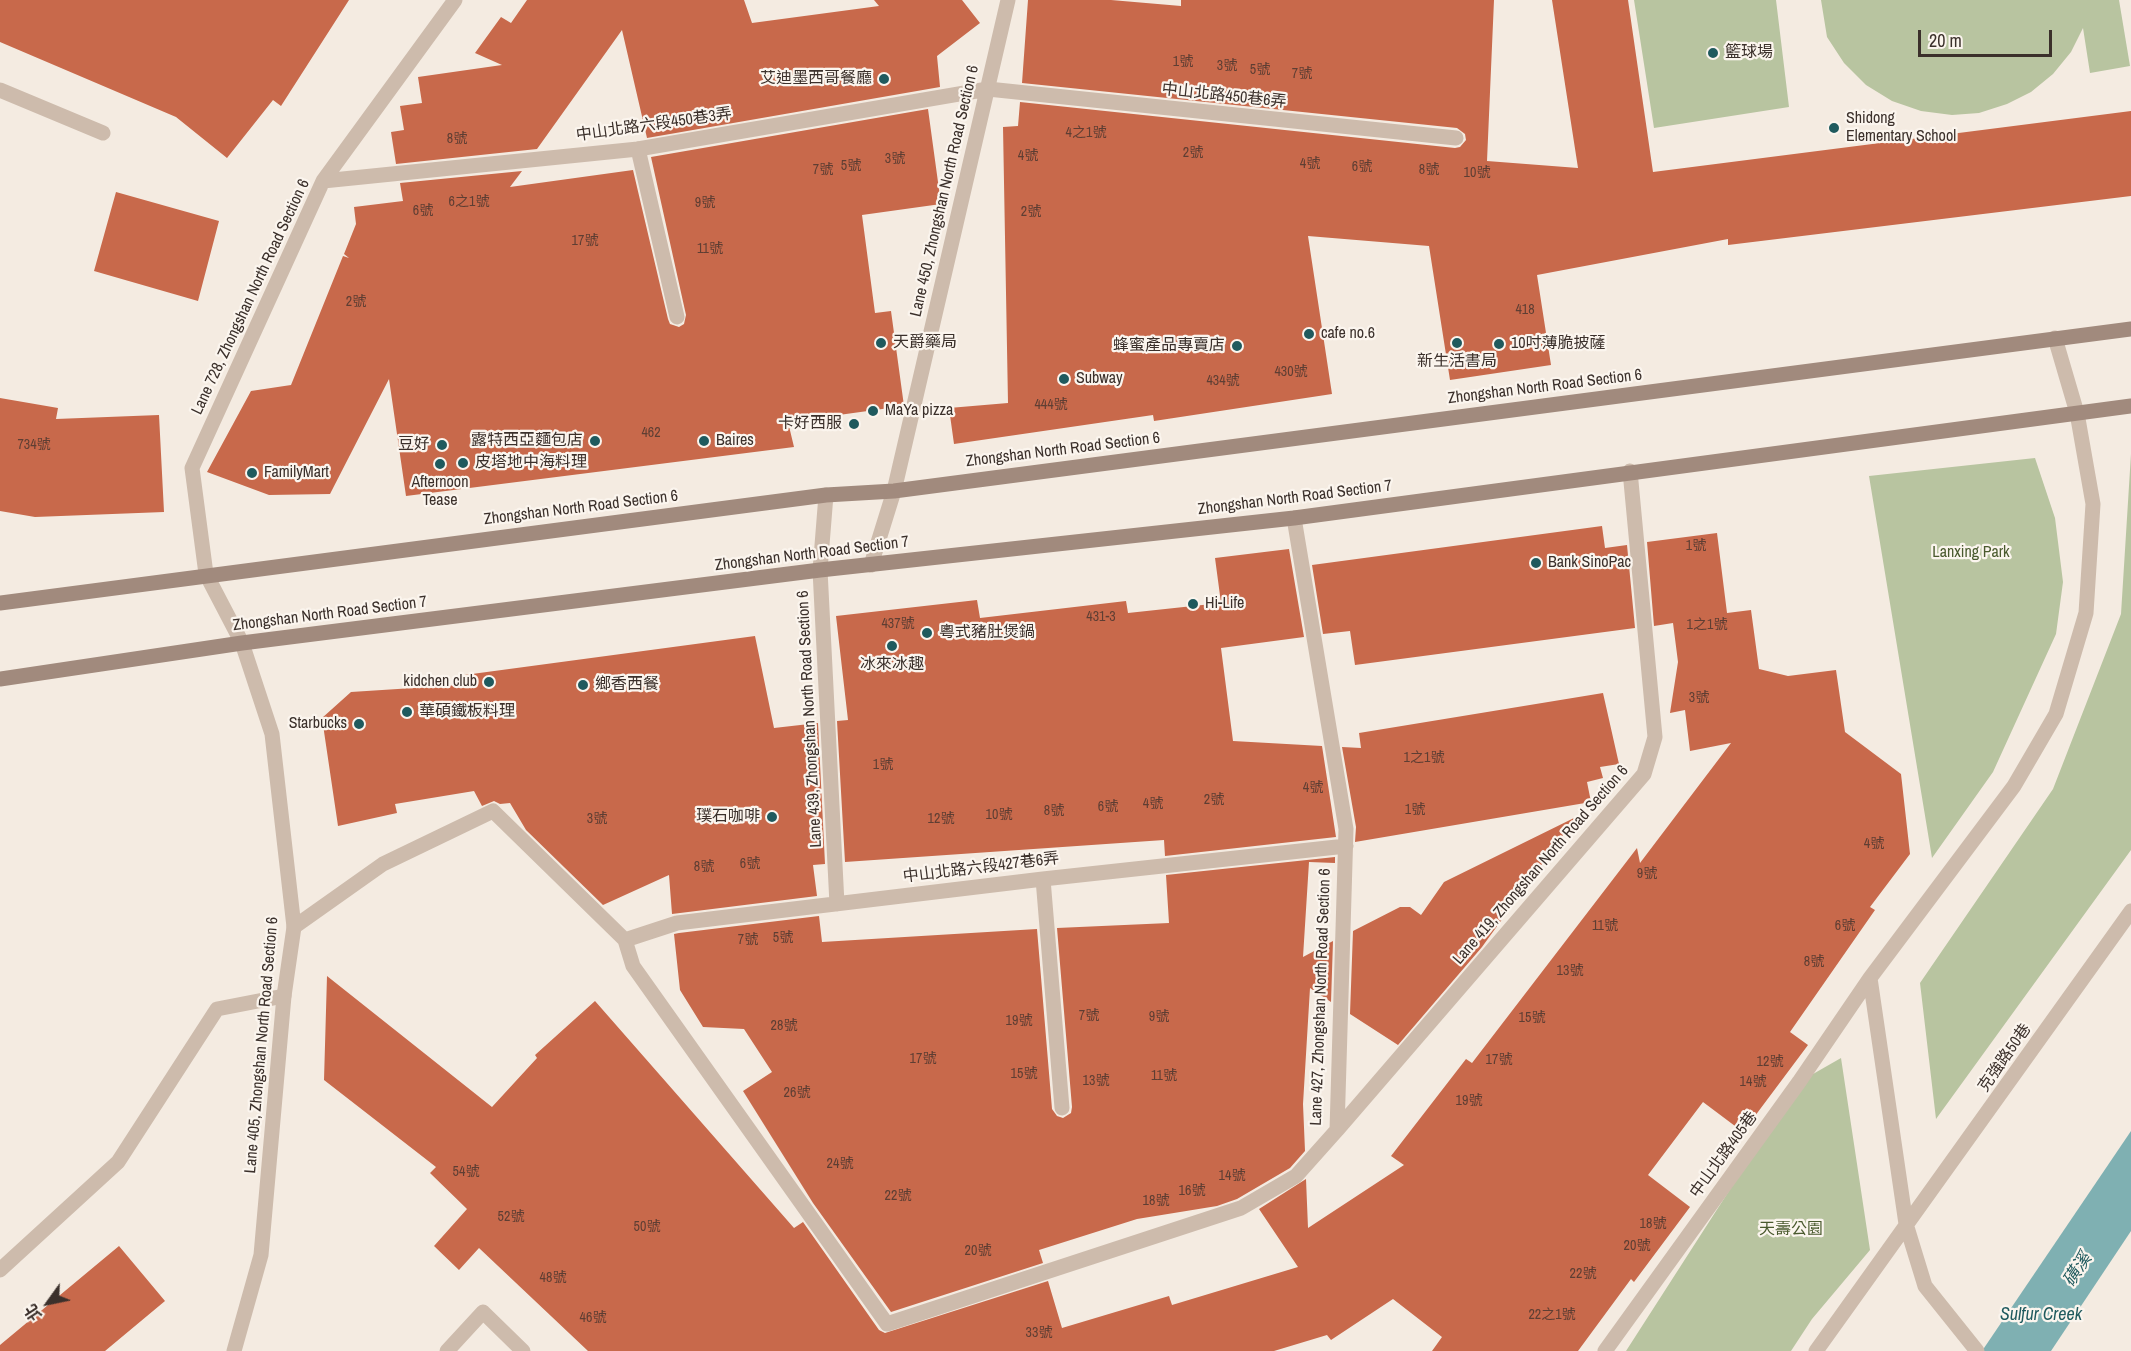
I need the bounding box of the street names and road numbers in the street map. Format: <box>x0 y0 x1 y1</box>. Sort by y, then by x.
street label: Lane 450, Zhongshan North Road Section 6 <box>907 63 983 319</box>
street label: 中山北路450巷6弄 <box>1161 80 1287 112</box>
street label: 中山北路六段450巷3弄 <box>575 105 733 145</box>
street label: Lane 728, Zhongshan North Road Section 6 <box>188 176 314 418</box>
street label: Zhongshan North Road Section 6 <box>1447 366 1643 408</box>
street label: Zhongshan North Road Section 6 <box>965 429 1161 471</box>
street label: Zhongshan North Road Section 7 <box>1197 477 1393 519</box>
street label: Zhongshan North Road Section 6 <box>483 487 679 529</box>
street label: Zhongshan North Road Section 7 <box>714 533 910 575</box>
street label: Lane 439, Zhongshan North Road Section 6 <box>794 590 826 848</box>
street label: Zhongshan North Road Section 7 <box>232 593 428 635</box>
street label: Lane 419, Zhongshan North Road Section 6 <box>1449 762 1633 968</box>
street label: 中山北路六段427巷6弄 <box>902 849 1060 887</box>
street label: Lane 427, Zhongshan North Road Section 6 <box>1307 868 1335 1126</box>
street label: Lane 405, Zhongshan North Road Section 6 <box>241 916 283 1174</box>
street label: 克強路50巷 <box>1975 1020 2035 1096</box>
street label: 中山北路405巷 <box>1686 1108 1762 1202</box>

